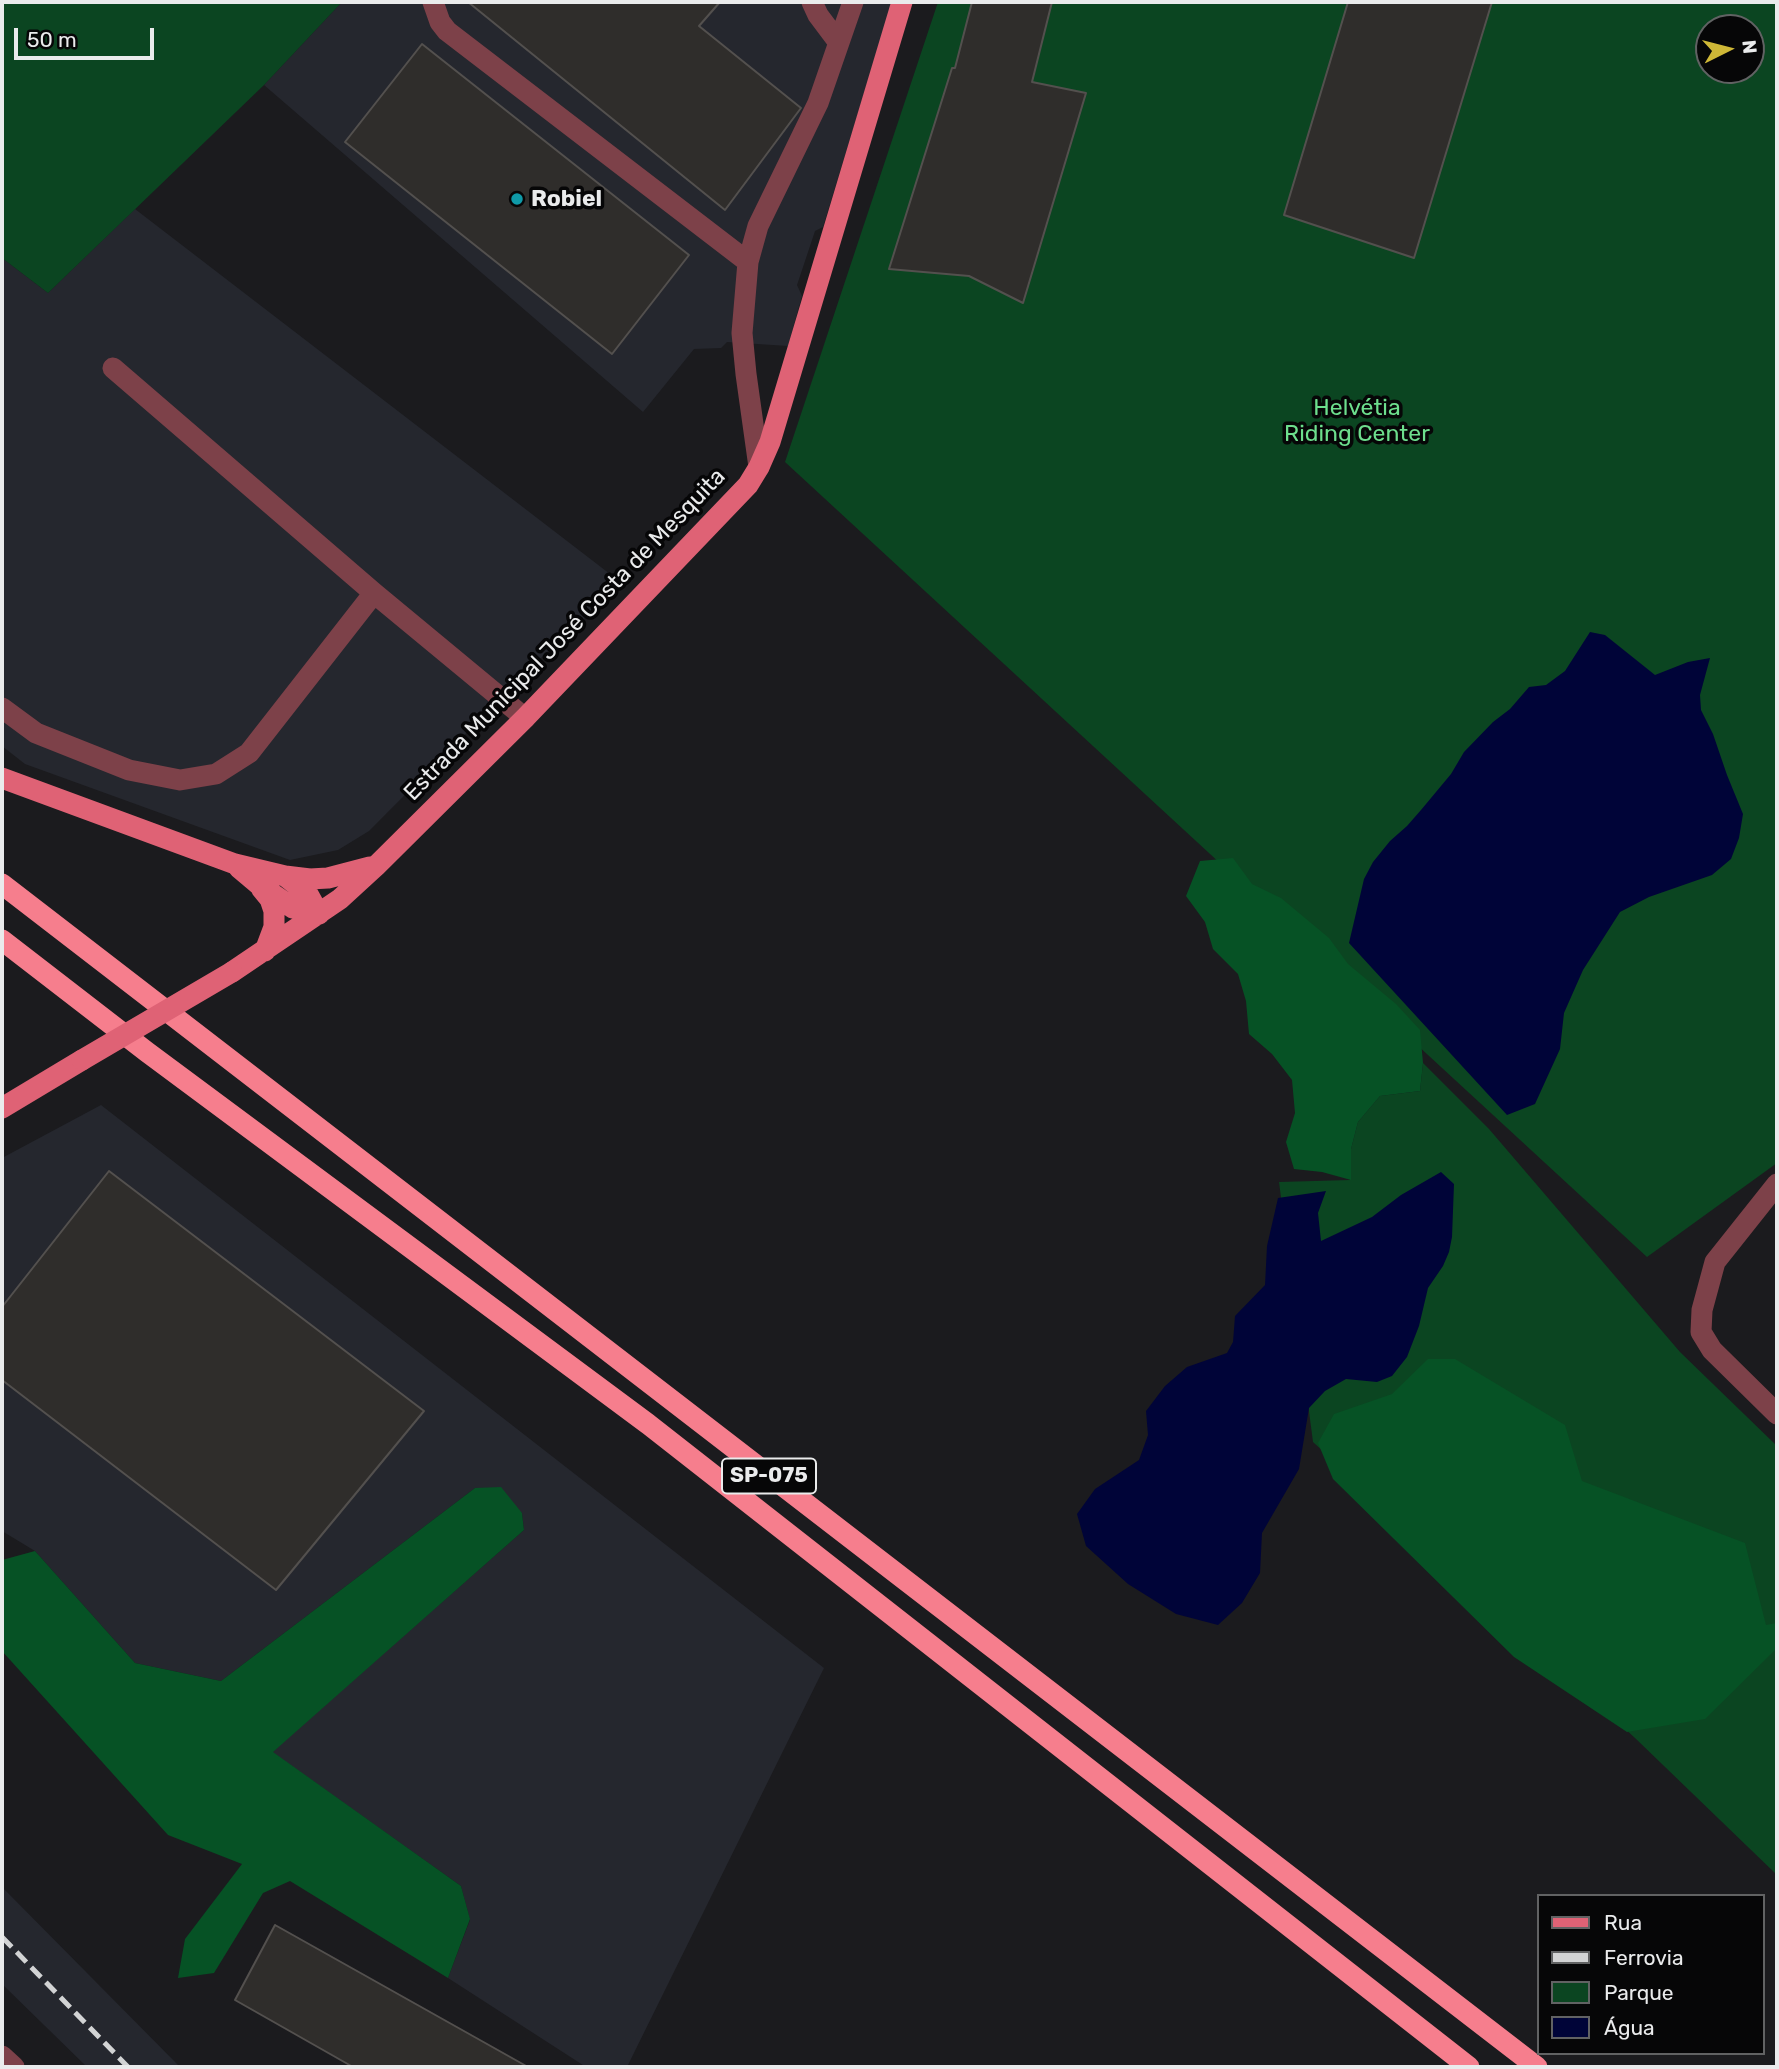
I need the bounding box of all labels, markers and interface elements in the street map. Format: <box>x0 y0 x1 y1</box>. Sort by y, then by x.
scale bar <box>18 14 158 58</box>
north arrow <box>1695 14 1765 84</box>
text: 50 m <box>27 27 77 52</box>
text: N <box>1737 39 1762 55</box>
place label: Robiel <box>531 185 602 213</box>
marker: Robiel <box>509 191 525 207</box>
park label: Helvétia Riding Center <box>1284 394 1430 448</box>
street label: Estrada Municipal José Costa de Mesquita <box>398 463 732 807</box>
road number: SP-075 <box>722 1458 816 1494</box>
legend <box>1538 1894 1765 2055</box>
text: Rua <box>1604 1910 1642 1935</box>
text: Ferrovia <box>1604 1945 1684 1970</box>
text: Parque <box>1604 1980 1674 2005</box>
text: Água <box>1604 2015 1655 2040</box>

